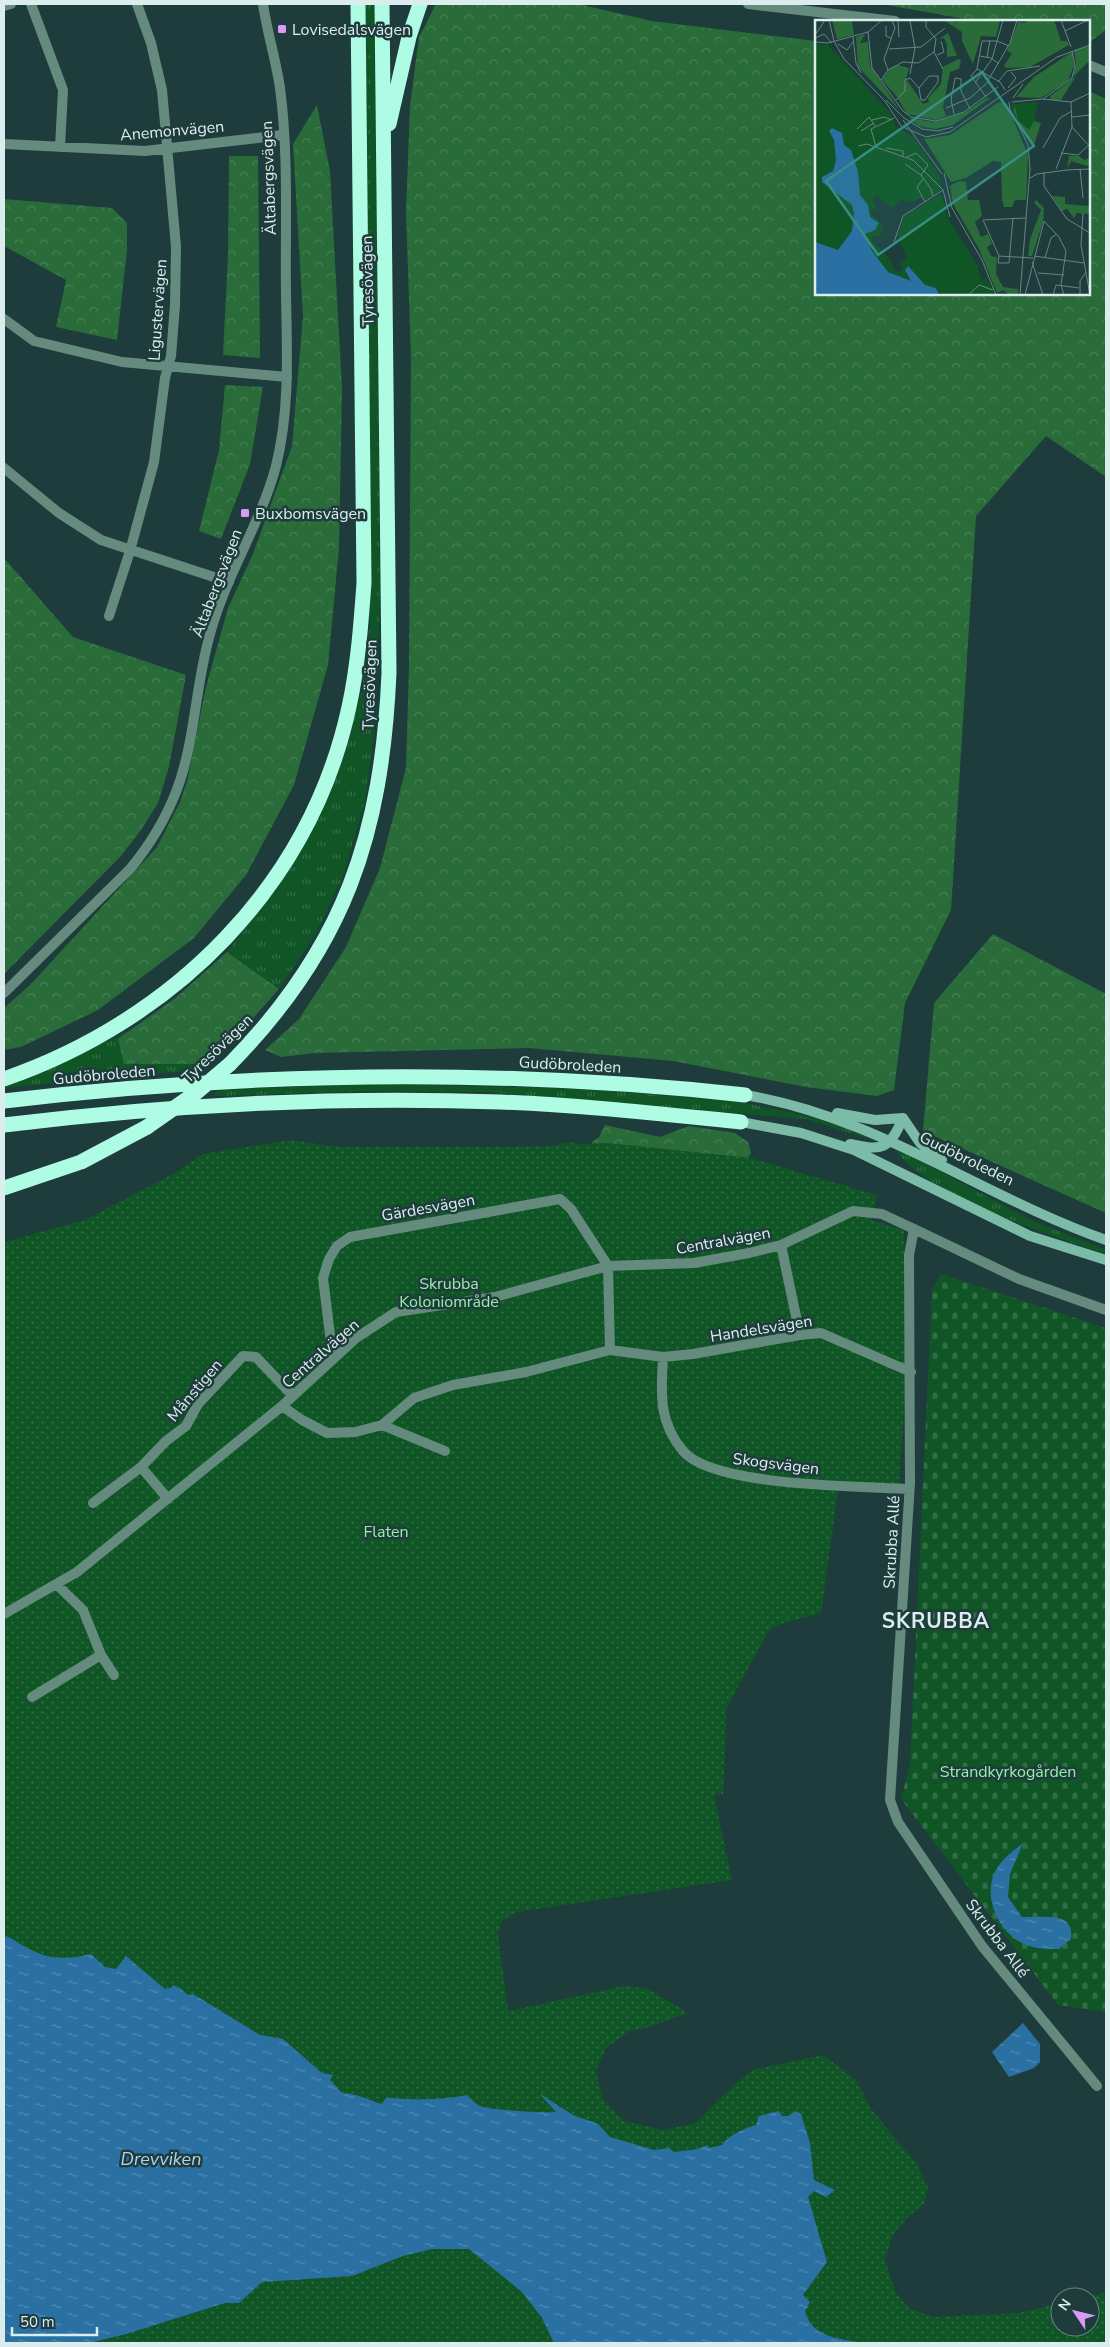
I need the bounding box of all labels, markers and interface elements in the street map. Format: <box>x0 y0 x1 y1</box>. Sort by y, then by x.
place label: Lovisedalsvägen <box>292 19 411 41</box>
inset map <box>815 20 1090 295</box>
marker: Lovisedalsvägen <box>276 23 288 35</box>
street label: Anemonvägen <box>119 115 225 147</box>
street label: Ältabergsvägen <box>256 120 282 235</box>
street label: Tyresövägen <box>356 235 380 327</box>
street label: Ligustervägen <box>143 258 173 362</box>
place label: Buxbomsvägen <box>255 503 366 525</box>
marker: Buxbomsvägen <box>239 507 251 519</box>
street label: Ältabergsvägen <box>186 526 248 641</box>
street label: Tyresövägen <box>357 639 383 731</box>
street label: Tyresövägen <box>177 1009 258 1088</box>
street label: Gudöbroleden <box>518 1051 622 1079</box>
street label: Gudöbroleden <box>52 1060 156 1090</box>
street label: Gudöbroleden <box>916 1126 1018 1191</box>
street label: Gärdesvägen <box>380 1189 477 1227</box>
street label: Centralvägen <box>674 1222 772 1260</box>
park label: Skrubba Koloniområde <box>399 1273 499 1313</box>
street label: Handelsvägen <box>708 1310 814 1348</box>
street label: Centralvägen <box>277 1314 364 1393</box>
street label: Månstigen <box>162 1355 227 1426</box>
street label: Skogsvägen <box>731 1448 820 1480</box>
street label: Skrubba Allé <box>879 1495 905 1589</box>
park label: Flaten <box>363 1521 409 1543</box>
district label: SKRUBBA <box>882 1607 990 1635</box>
park label: Strandkyrkogården <box>940 1761 1076 1783</box>
street label: Skrubba Allé <box>960 1895 1034 1983</box>
water label: Drevviken <box>121 2147 201 2171</box>
north arrow <box>1050 2287 1100 2337</box>
text: N <box>1054 2295 1076 2315</box>
scale bar <box>12 2304 98 2336</box>
text: 50 m <box>20 2312 55 2332</box>

